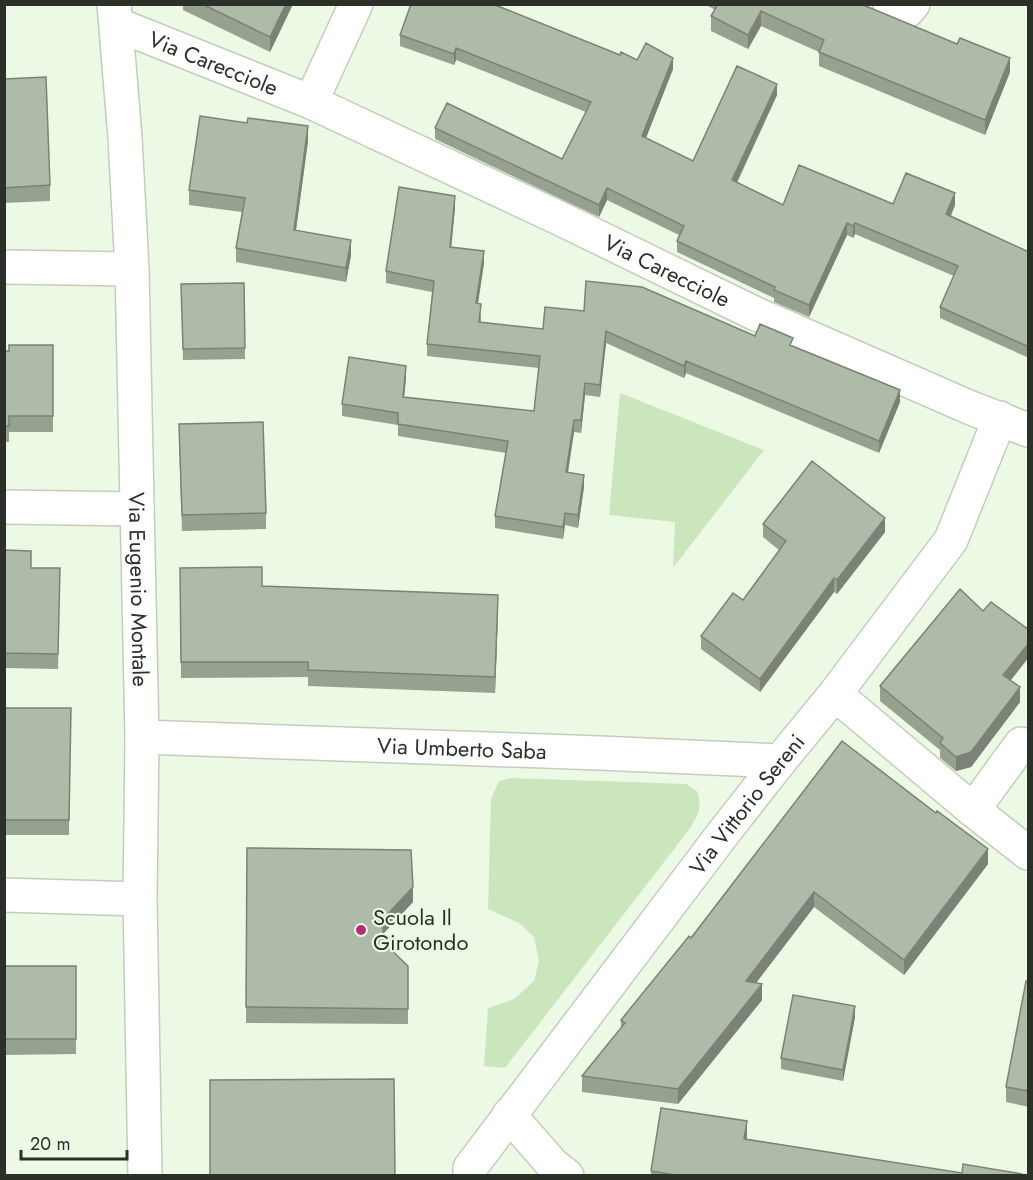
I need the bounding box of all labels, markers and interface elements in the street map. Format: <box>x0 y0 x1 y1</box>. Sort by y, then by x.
street label: Via Carecciole <box>144 23 283 103</box>
street label: Via Carecciole <box>598 226 736 315</box>
street label: Via Eugenio Montale <box>121 492 157 687</box>
street label: Via Vittorio Sereni <box>681 727 812 882</box>
street label: Via Umberto Saba <box>377 729 547 767</box>
place label: Scuola Il Girotondo <box>373 901 468 958</box>
marker: Scuola Il Girotondo <box>354 923 368 937</box>
scale bar <box>21 1123 128 1161</box>
text: 20 m <box>30 1131 70 1157</box>

